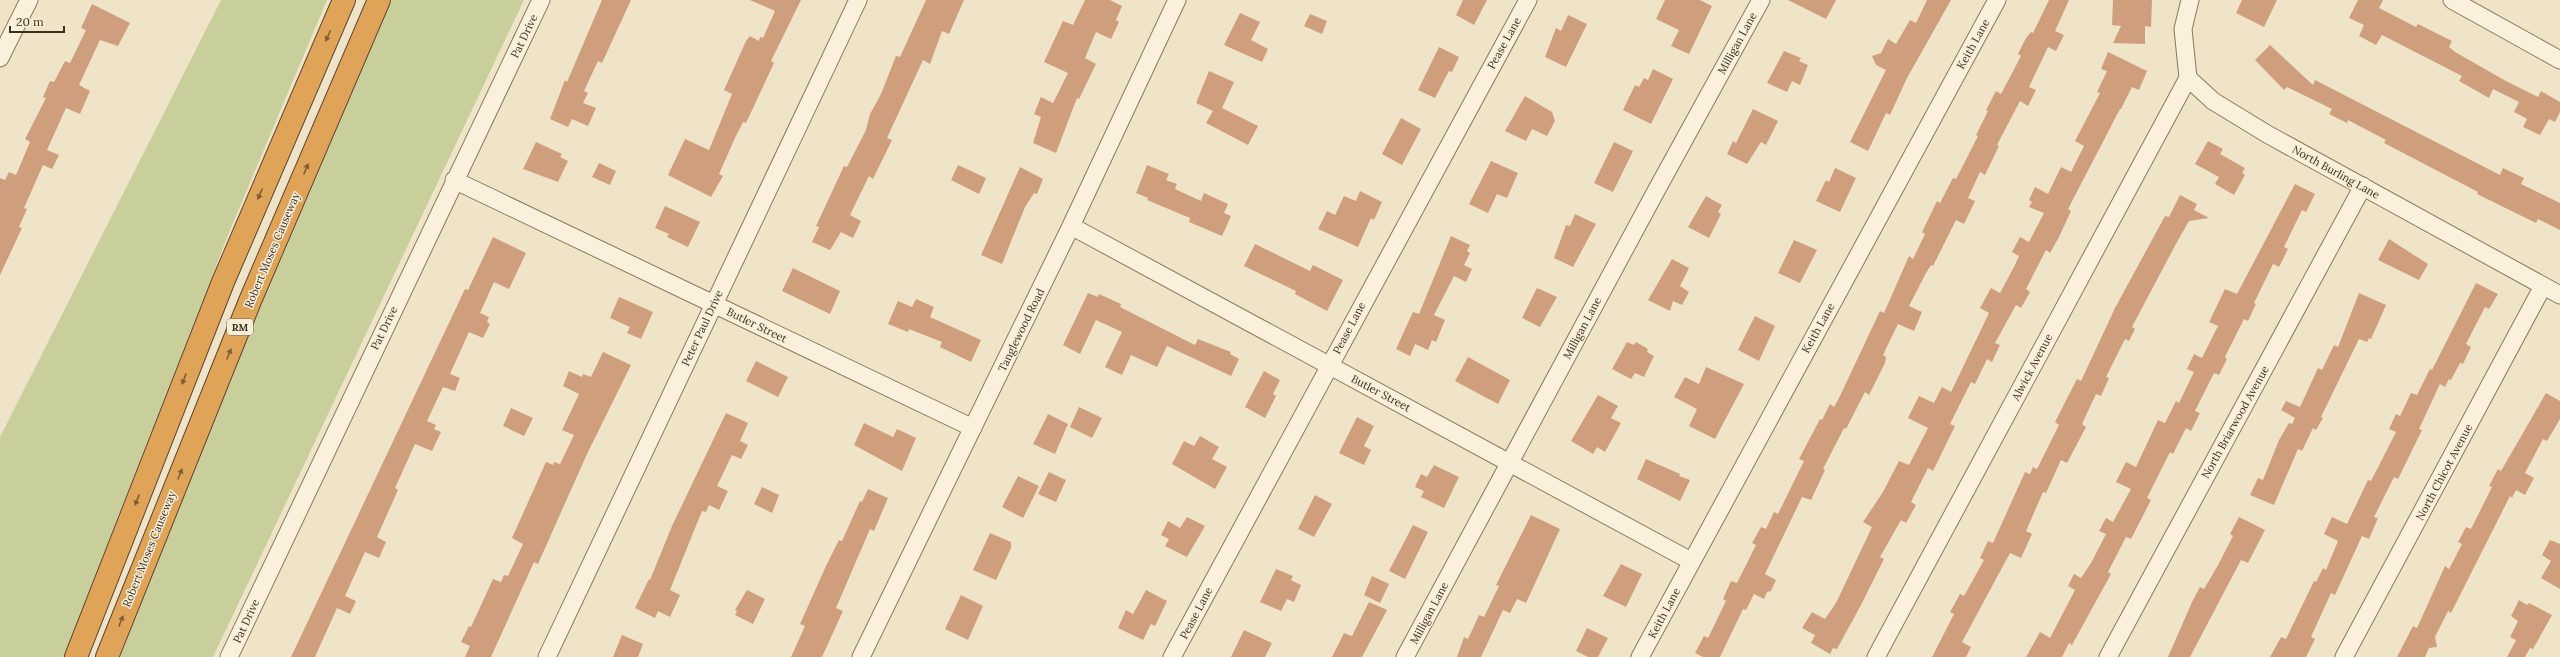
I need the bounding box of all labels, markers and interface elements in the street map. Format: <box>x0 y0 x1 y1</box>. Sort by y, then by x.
scale bar <box>10 8 64 34</box>
street label: Milligan Lane <box>1714 10 1760 76</box>
street label: Pat Drive <box>507 12 541 60</box>
text: 20 m <box>16 14 44 29</box>
street label: Pease Lane <box>1484 15 1524 71</box>
street label: Keith Lane <box>1953 16 1993 72</box>
one-way arrow <box>325 30 331 41</box>
street label: North Burling Lane <box>2290 142 2382 202</box>
one-way arrow <box>303 163 309 175</box>
one-way arrow <box>257 188 263 200</box>
street label: Robert Moses Causeway <box>241 190 303 310</box>
street label: Tanglewood Road <box>995 286 1047 374</box>
street label: Peter Paul Drive <box>678 288 726 368</box>
street label: Milligan Lane <box>1560 294 1604 362</box>
street label: Pease Lane <box>1329 300 1369 356</box>
street label: Keith Lane <box>1798 300 1838 356</box>
street label: Pat Drive <box>367 304 401 352</box>
street label: Butler Street <box>725 304 790 346</box>
road number: RM <box>227 319 253 335</box>
street label: Alwick Avenue <box>2008 331 2055 404</box>
one-way arrow <box>226 348 232 359</box>
street label: North Briarwood Avenue <box>2198 363 2272 481</box>
street label: Butler Street <box>1349 371 1414 415</box>
one-way arrow <box>181 373 187 385</box>
street label: North Chicot Avenue <box>2413 421 2475 523</box>
one-way arrow <box>177 467 183 479</box>
street label: Robert Moses Causeway <box>119 489 179 609</box>
one-way arrow <box>133 494 139 506</box>
street label: Milligan Lane <box>1407 579 1451 647</box>
street label: Pease Lane <box>1176 585 1216 641</box>
street label: Keith Lane <box>1645 585 1683 641</box>
street label: Pat Drive <box>230 597 262 645</box>
one-way arrow <box>118 615 124 626</box>

